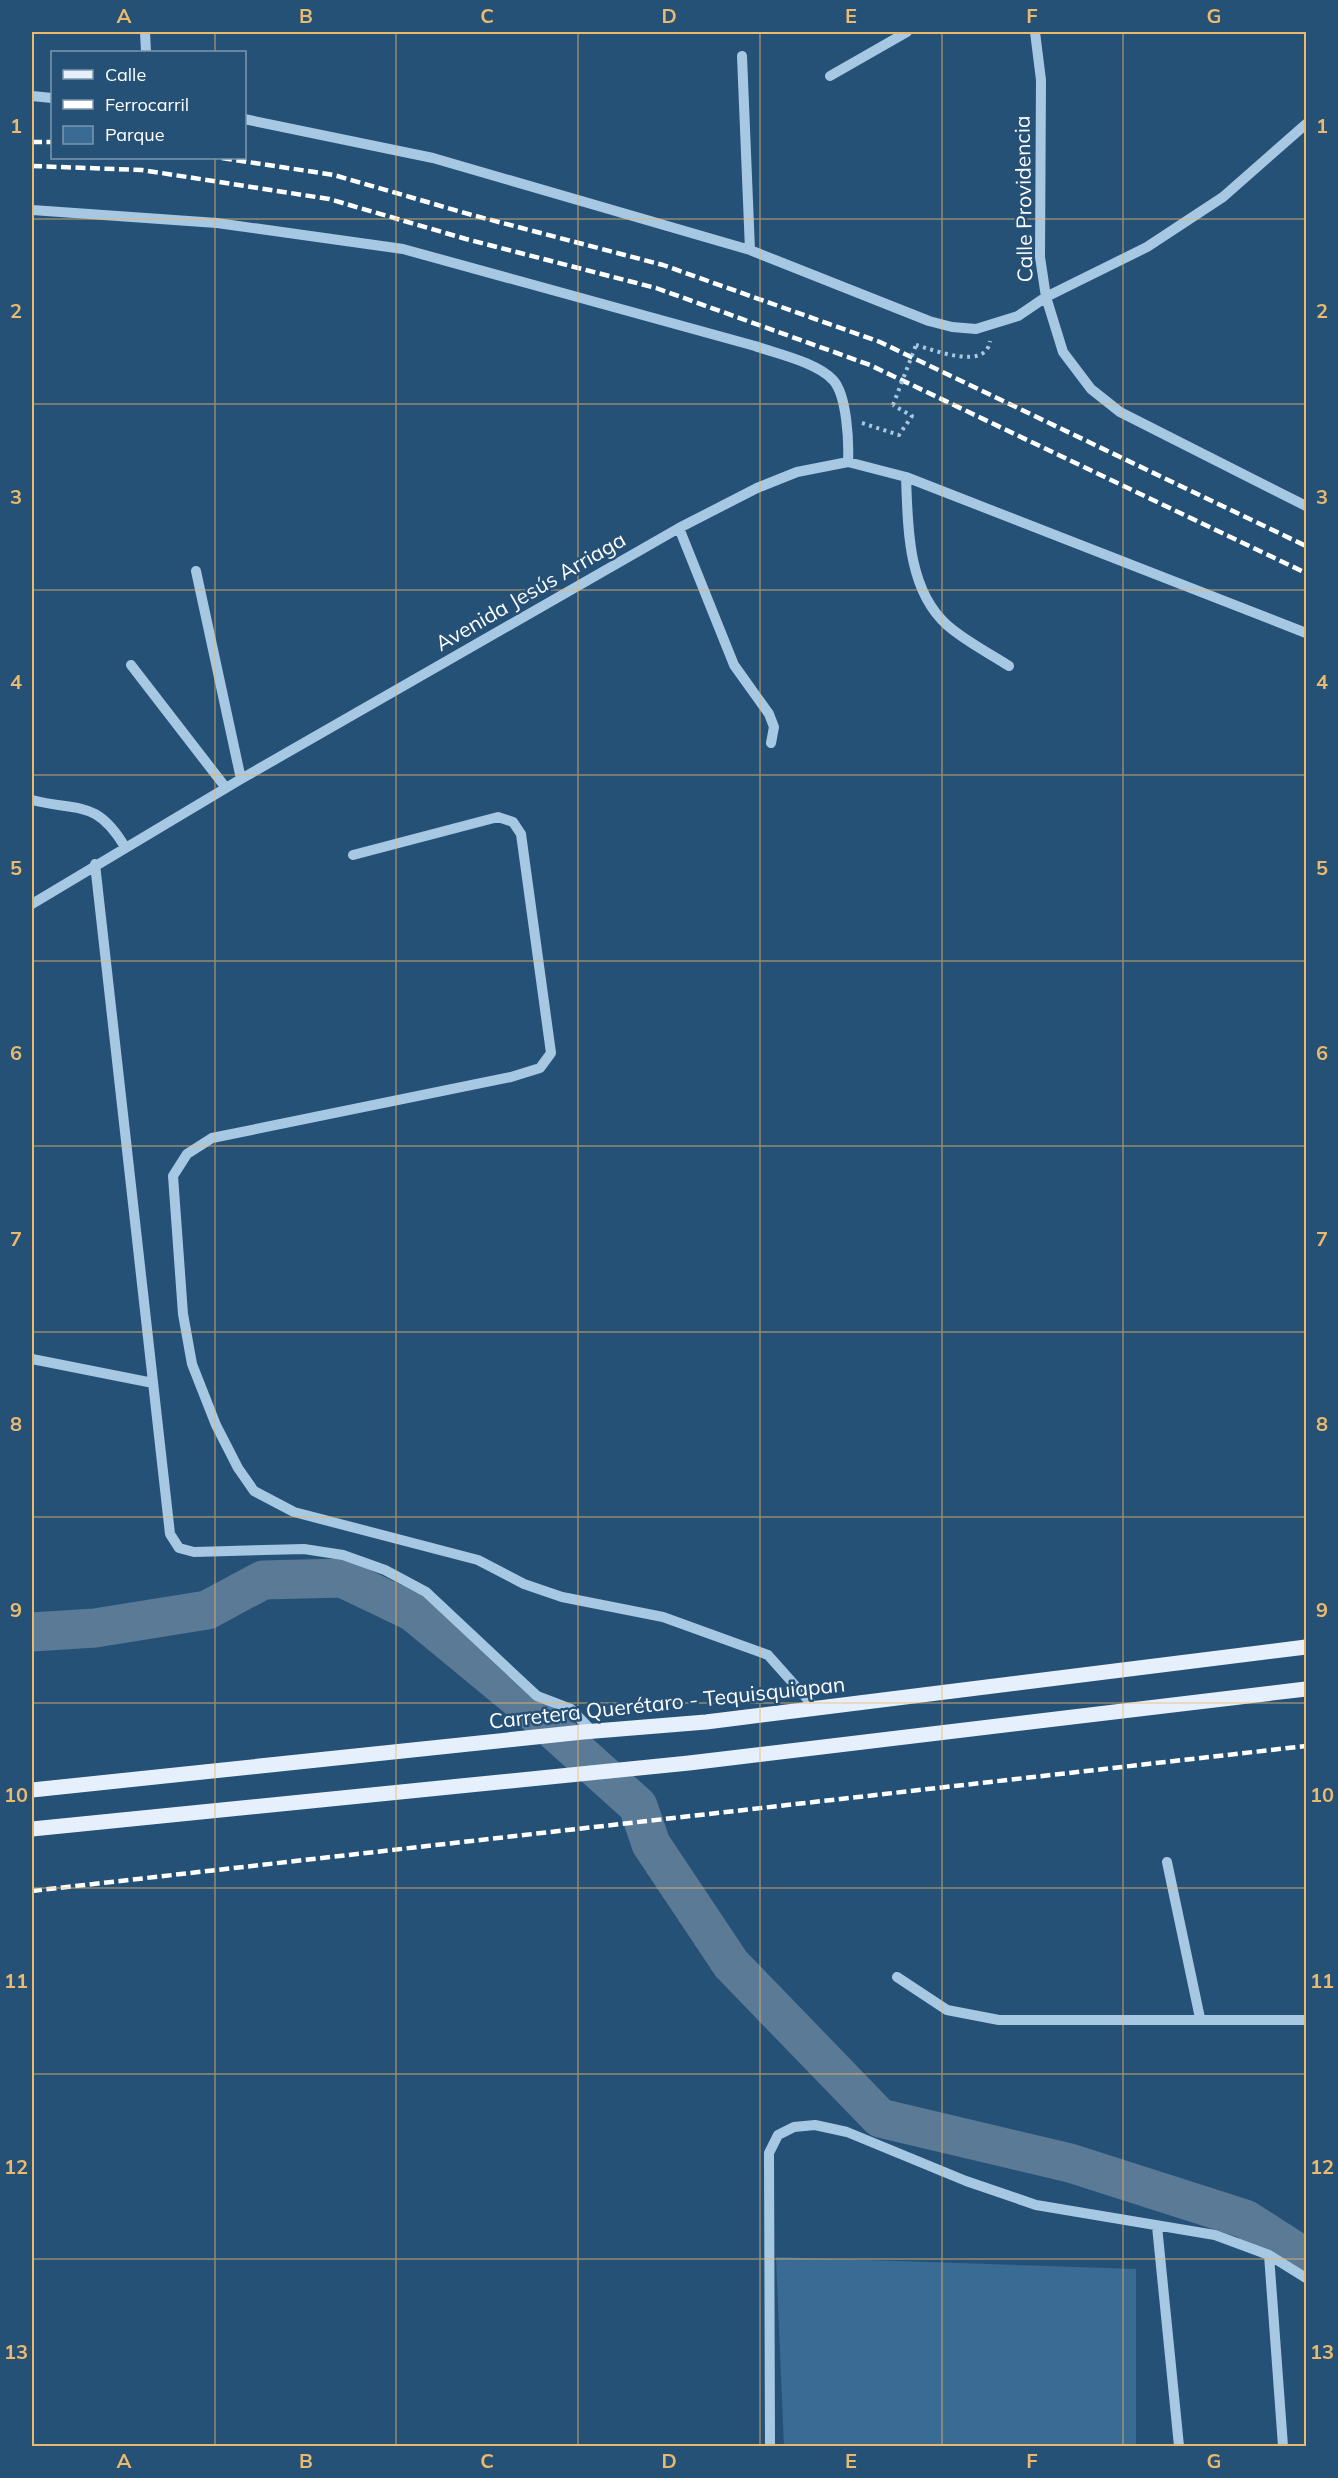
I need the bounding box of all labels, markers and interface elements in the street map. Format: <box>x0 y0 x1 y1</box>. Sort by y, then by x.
text: A <box>117 3 132 28</box>
text: B <box>299 3 313 28</box>
text: C <box>480 3 494 28</box>
text: D <box>661 3 677 28</box>
text: E <box>845 3 857 28</box>
text: F <box>1026 3 1038 28</box>
text: G <box>1207 3 1221 28</box>
legend <box>51 51 246 159</box>
text: Calle <box>105 63 146 86</box>
text: Ferrocarril <box>105 93 189 116</box>
text: 1 <box>10 113 22 138</box>
text: 1 <box>1316 113 1328 138</box>
street label: Calle Providencia <box>1009 115 1037 283</box>
text: Parque <box>105 123 164 146</box>
text: 2 <box>10 298 22 323</box>
text: 2 <box>1316 298 1328 323</box>
text: 3 <box>10 484 22 509</box>
text: 3 <box>1316 484 1328 509</box>
street label: Avenida Jesús Arriaga <box>430 526 630 656</box>
text: 4 <box>10 669 22 694</box>
text: 4 <box>1316 669 1328 694</box>
text: 5 <box>10 855 22 880</box>
text: 5 <box>1316 855 1328 880</box>
text: 6 <box>10 1040 22 1065</box>
text: 6 <box>1316 1040 1328 1065</box>
text: 7 <box>10 1226 22 1251</box>
text: 7 <box>1316 1226 1328 1251</box>
text: 8 <box>10 1411 22 1436</box>
text: 8 <box>1316 1411 1328 1436</box>
text: 9 <box>10 1597 22 1622</box>
text: 9 <box>1316 1597 1328 1622</box>
street label: Carretera Querétaro - Tequisquiapan <box>488 1670 846 1734</box>
text: 10 <box>4 1782 28 1807</box>
text: 10 <box>1310 1782 1334 1807</box>
text: 11 <box>4 1968 28 1993</box>
text: 11 <box>1310 1968 1334 1993</box>
text: 12 <box>4 2154 28 2179</box>
text: 12 <box>1310 2154 1334 2179</box>
text: 13 <box>4 2339 28 2364</box>
text: 13 <box>1310 2339 1334 2364</box>
text: A <box>117 2448 132 2473</box>
text: B <box>299 2448 313 2473</box>
text: C <box>480 2448 494 2473</box>
text: D <box>661 2448 677 2473</box>
text: E <box>845 2448 857 2473</box>
text: F <box>1026 2448 1038 2473</box>
text: G <box>1207 2448 1221 2473</box>

